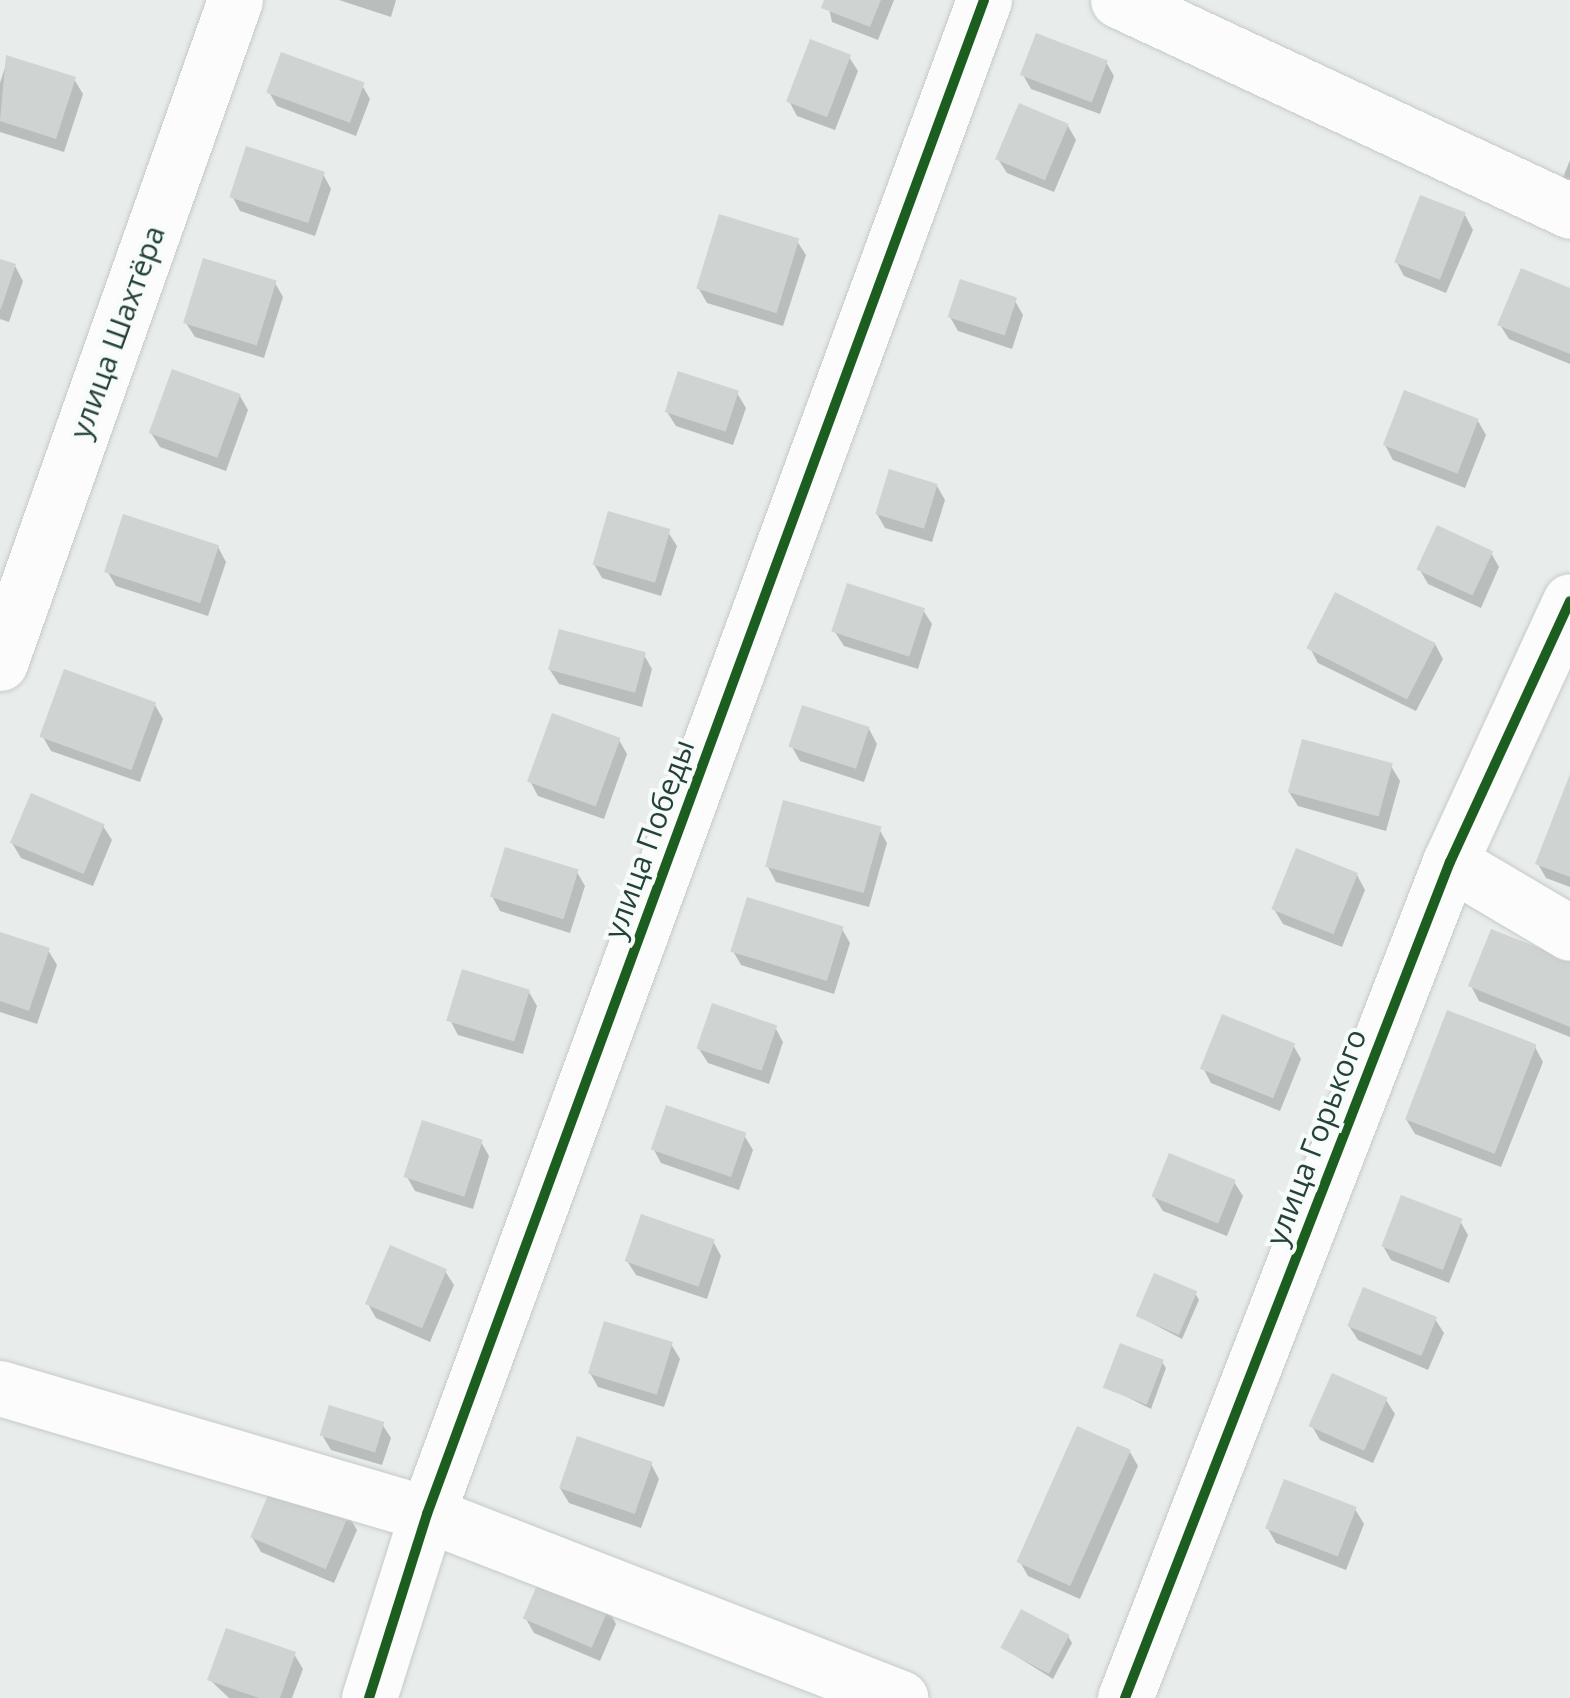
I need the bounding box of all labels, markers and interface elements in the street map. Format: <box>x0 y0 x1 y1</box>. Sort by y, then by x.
street label: улица Шахтёра <box>62 221 172 443</box>
street label: улица Победы <box>596 734 702 944</box>
street label: улица Горького <box>1258 1024 1374 1250</box>

